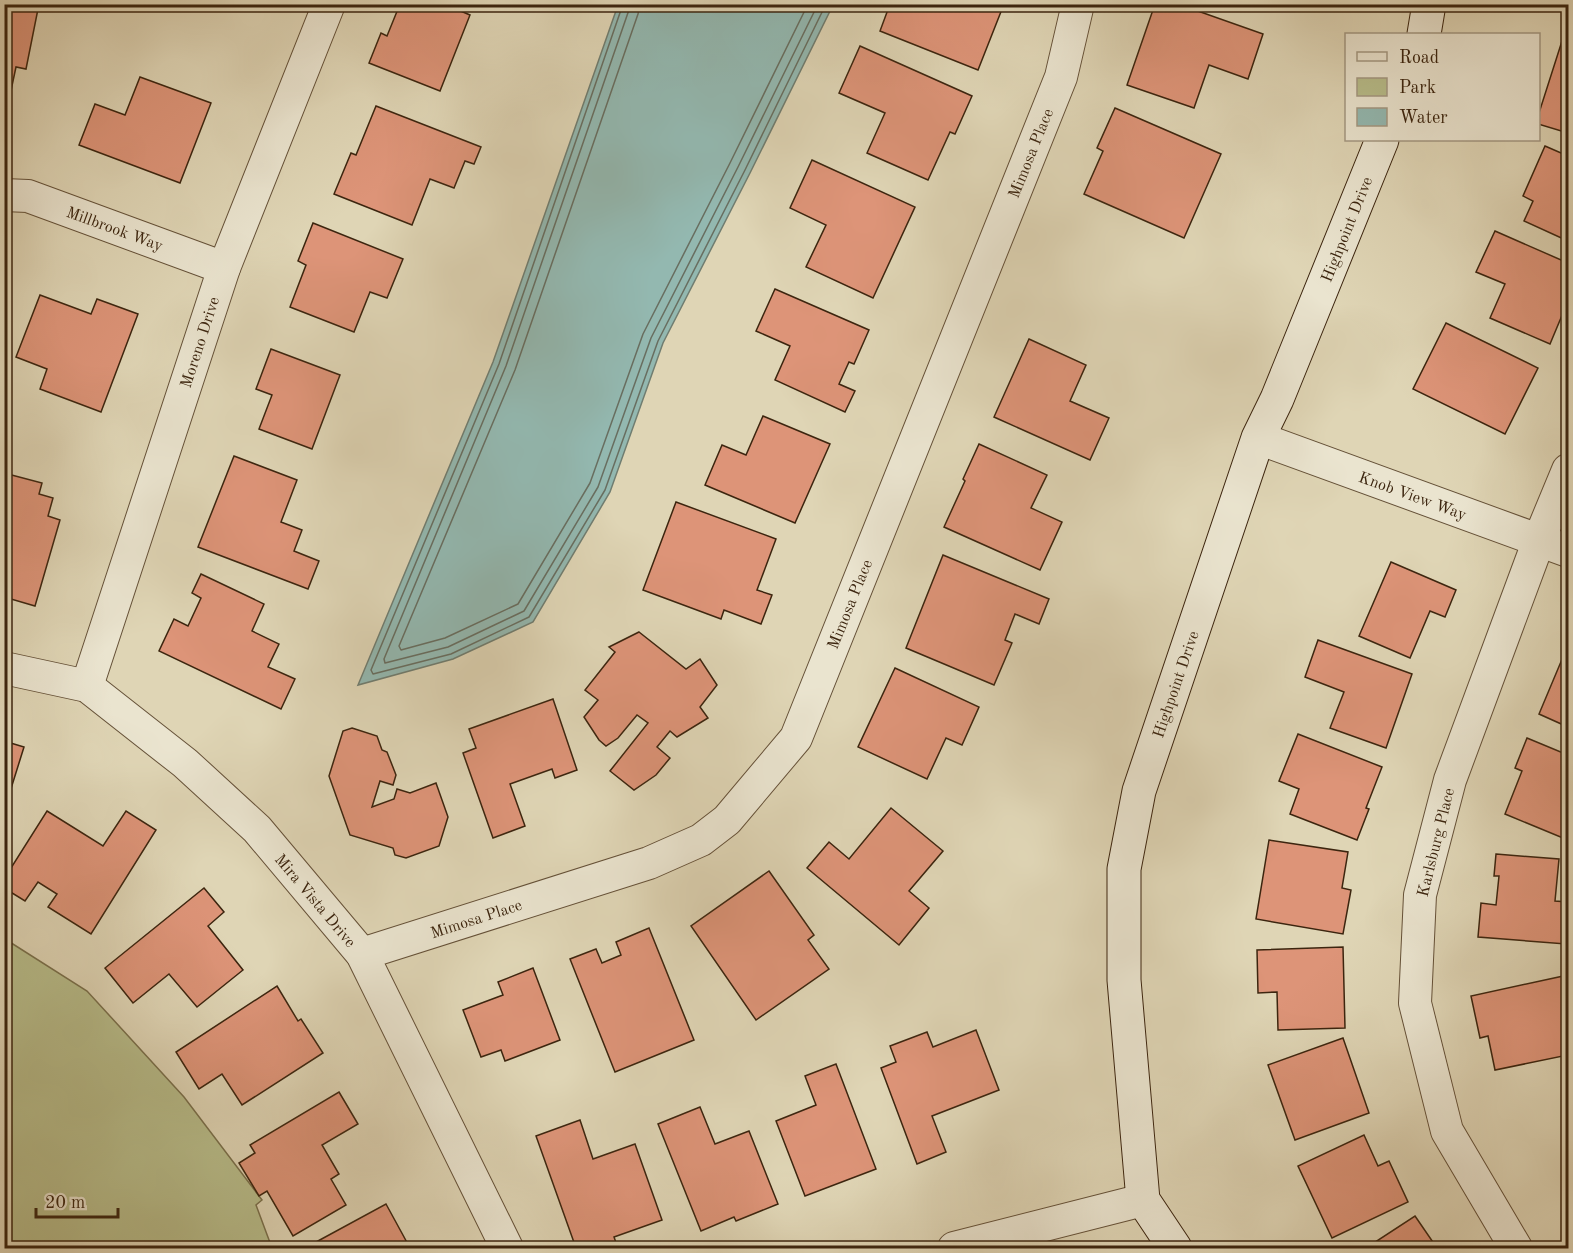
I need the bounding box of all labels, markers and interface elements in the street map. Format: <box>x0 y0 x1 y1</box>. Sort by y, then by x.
legend <box>1345 33 1540 141</box>
text: Road <box>1399 49 1439 67</box>
text: Park <box>1399 79 1436 97</box>
street label: Mimosa Place <box>1007 107 1057 201</box>
text: Water <box>1399 109 1448 127</box>
street label: Highpoint Drive <box>1319 175 1376 285</box>
street label: Millbrook Way <box>64 205 165 255</box>
street label: Moreno Drive <box>179 295 223 390</box>
street label: Knob View Way <box>1356 470 1469 524</box>
street label: Mimosa Place <box>826 558 876 652</box>
street label: Highpoint Drive <box>1151 629 1203 740</box>
street label: Karlsburg Place <box>1416 786 1458 899</box>
street label: Mira Vista Drive <box>271 852 358 951</box>
street label: Mimosa Place <box>429 898 524 942</box>
scale bar <box>36 1181 118 1219</box>
text: 20 m <box>45 1194 85 1212</box>

